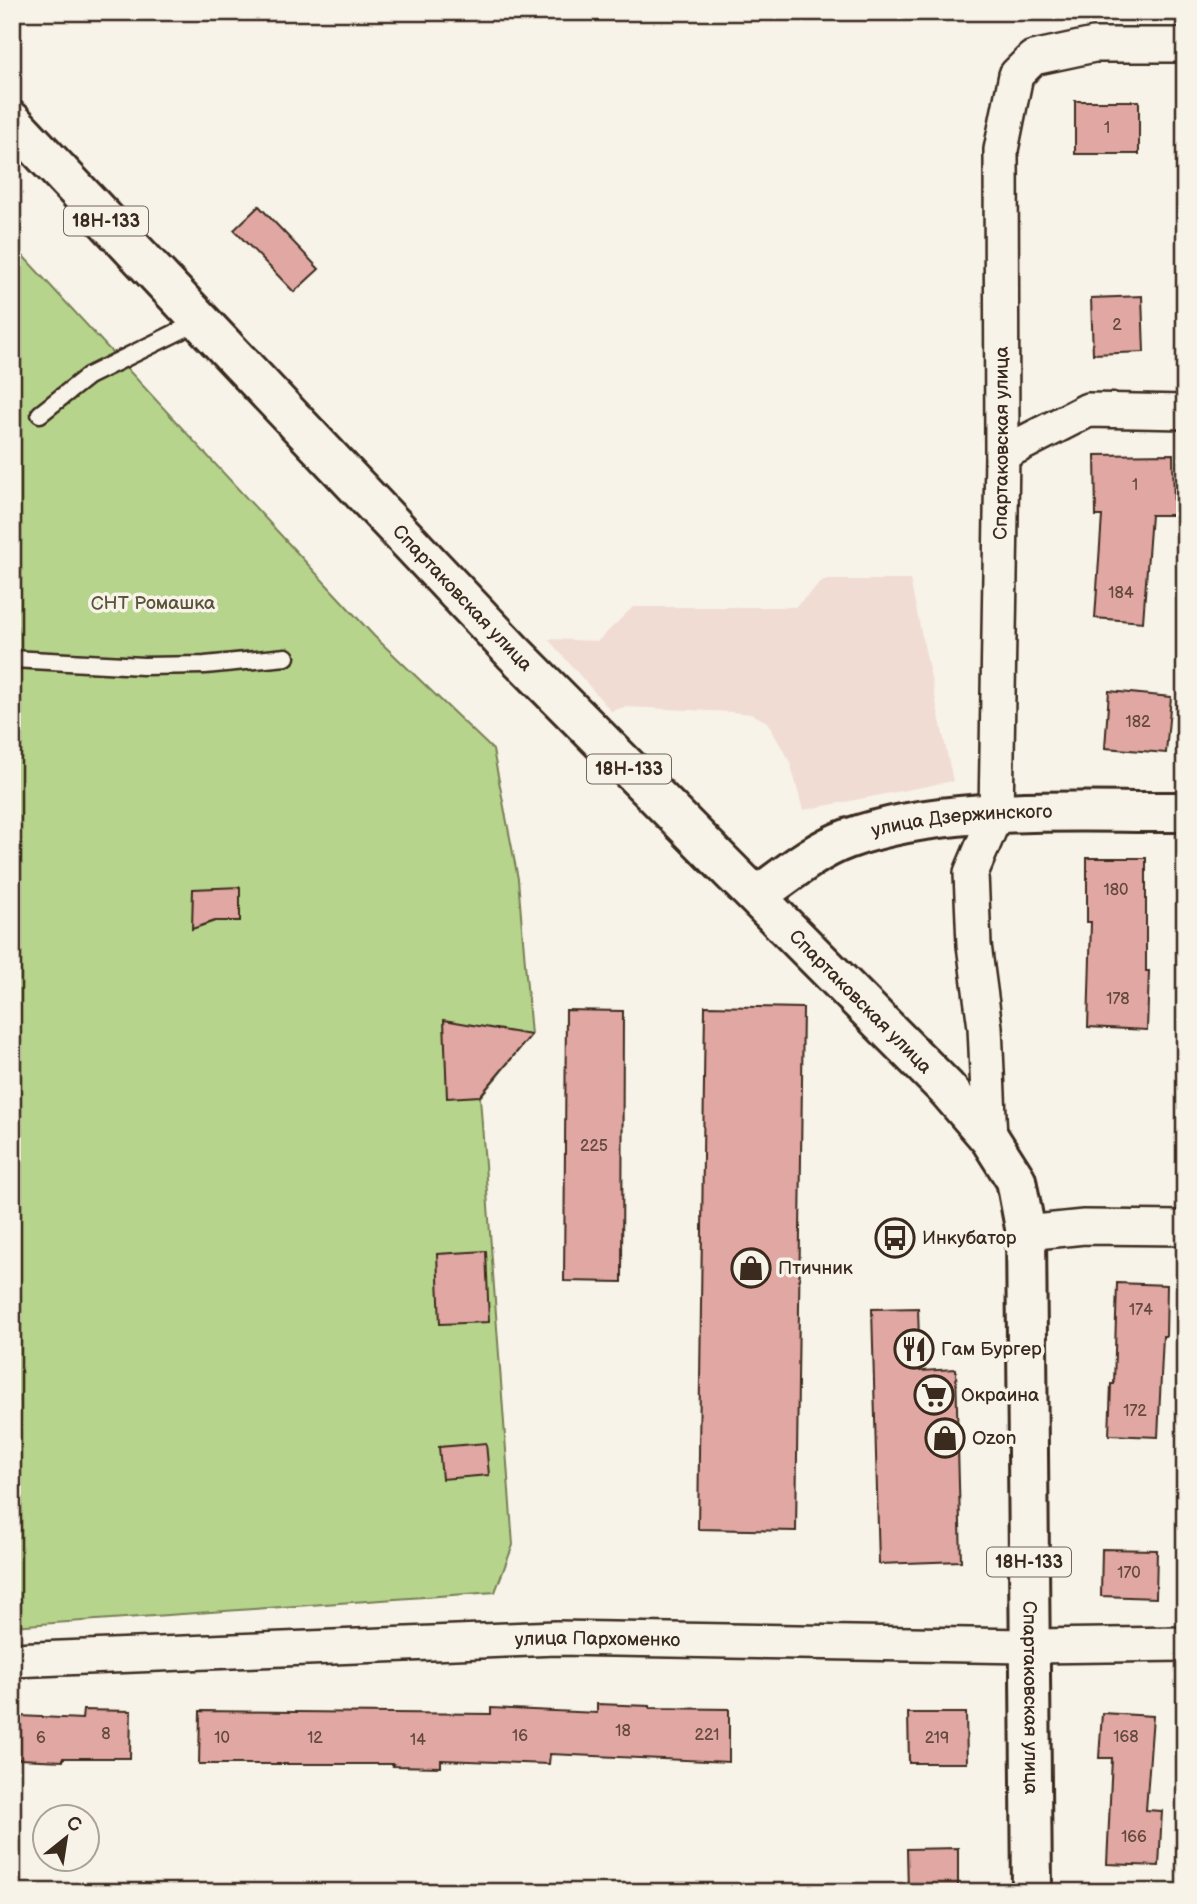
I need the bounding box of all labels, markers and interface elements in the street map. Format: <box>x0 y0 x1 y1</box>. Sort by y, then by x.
house number: 1 <box>1104 119 1110 138</box>
road number: 18Н-133 <box>64 206 148 236</box>
house number: 2 <box>1112 316 1122 335</box>
street label: Спартаковская улица <box>989 346 1014 540</box>
house number: 1 <box>1132 476 1138 495</box>
street label: Спартаковская улица <box>387 520 537 676</box>
house number: 184 <box>1108 584 1134 603</box>
park label: СНТ Ромашка <box>91 592 215 615</box>
house number: 182 <box>1126 713 1151 732</box>
road number: 18Н-133 <box>587 754 671 784</box>
street label: улица Дзержинского <box>869 800 1053 842</box>
house number: 180 <box>1104 881 1128 900</box>
street label: Спартаковская улица <box>784 925 937 1079</box>
house number: 178 <box>1106 990 1130 1009</box>
house number: 225 <box>580 1137 608 1156</box>
bus stop icon: Инкубатор <box>874 1217 916 1259</box>
place label: Инкубатор <box>922 1227 1017 1250</box>
shop icon: Птичник <box>730 1247 772 1289</box>
place label: Птичник <box>778 1257 853 1280</box>
house number: 174 <box>1129 1301 1153 1320</box>
restaurant icon: Гам Бургер <box>893 1328 935 1370</box>
place label: Гам Бургер <box>941 1338 1042 1361</box>
supermarket icon: Окраина <box>913 1374 955 1416</box>
place label: Окраина <box>961 1384 1039 1407</box>
house number: 172 <box>1123 1402 1147 1421</box>
shop icon: Ozon <box>924 1417 966 1459</box>
place label: Ozon <box>972 1427 1017 1450</box>
road number: 18Н-133 <box>987 1548 1071 1576</box>
house number: 170 <box>1117 1564 1141 1583</box>
street label: Спартаковская улица <box>1018 1601 1043 1794</box>
street label: улица Пархоменко <box>514 1627 681 1652</box>
house number: 18 <box>615 1722 631 1741</box>
house number: 8 <box>101 1725 111 1744</box>
house number: 221 <box>695 1726 719 1745</box>
house number: 16 <box>512 1727 528 1746</box>
house number: 168 <box>1113 1728 1139 1747</box>
house number: 6 <box>36 1729 46 1748</box>
house number: 10 <box>214 1729 230 1748</box>
house number: 12 <box>307 1729 323 1748</box>
house number: 219 <box>925 1729 949 1748</box>
house number: 14 <box>410 1731 426 1750</box>
north arrow <box>32 1802 102 1872</box>
text: С <box>62 1811 85 1838</box>
house number: 166 <box>1121 1828 1147 1847</box>

